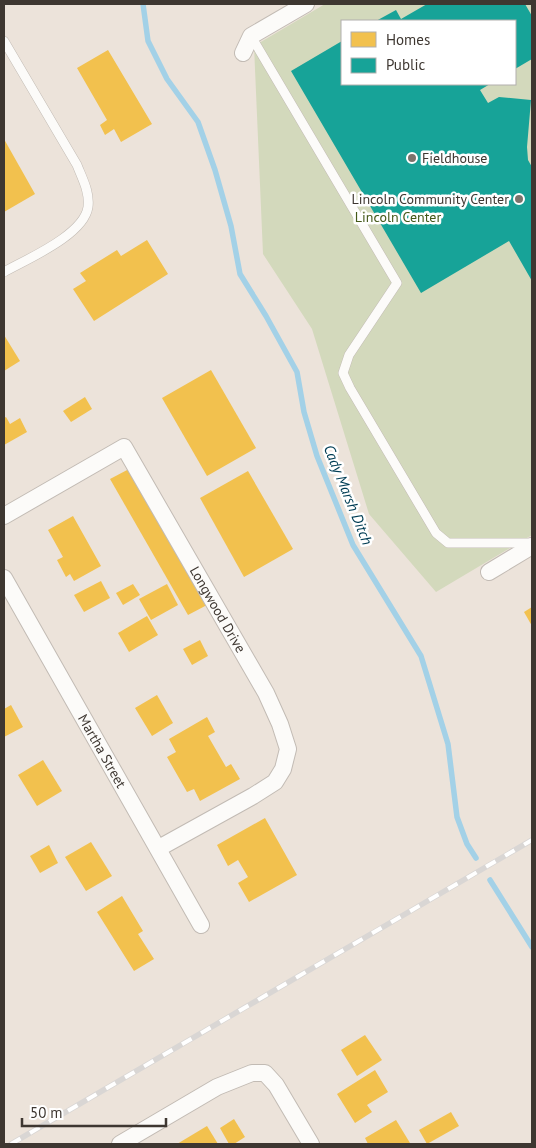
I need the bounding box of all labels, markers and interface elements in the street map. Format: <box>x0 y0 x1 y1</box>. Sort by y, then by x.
legend <box>341 20 516 85</box>
text: Homes <box>386 30 430 49</box>
text: Public <box>386 55 425 74</box>
place label: Fieldhouse <box>422 149 487 167</box>
marker: Fieldhouse <box>406 152 418 164</box>
place label: Lincoln Community Center <box>351 190 509 208</box>
marker: Lincoln Community Center <box>513 193 525 205</box>
park label: Lincoln Center <box>355 208 441 226</box>
water label: Cady Marsh Ditch <box>320 442 377 548</box>
street label: Longwood Drive <box>186 563 250 656</box>
street label: Martha Street <box>74 711 130 791</box>
scale bar <box>22 1096 166 1128</box>
text: 50 m <box>30 1103 63 1122</box>

